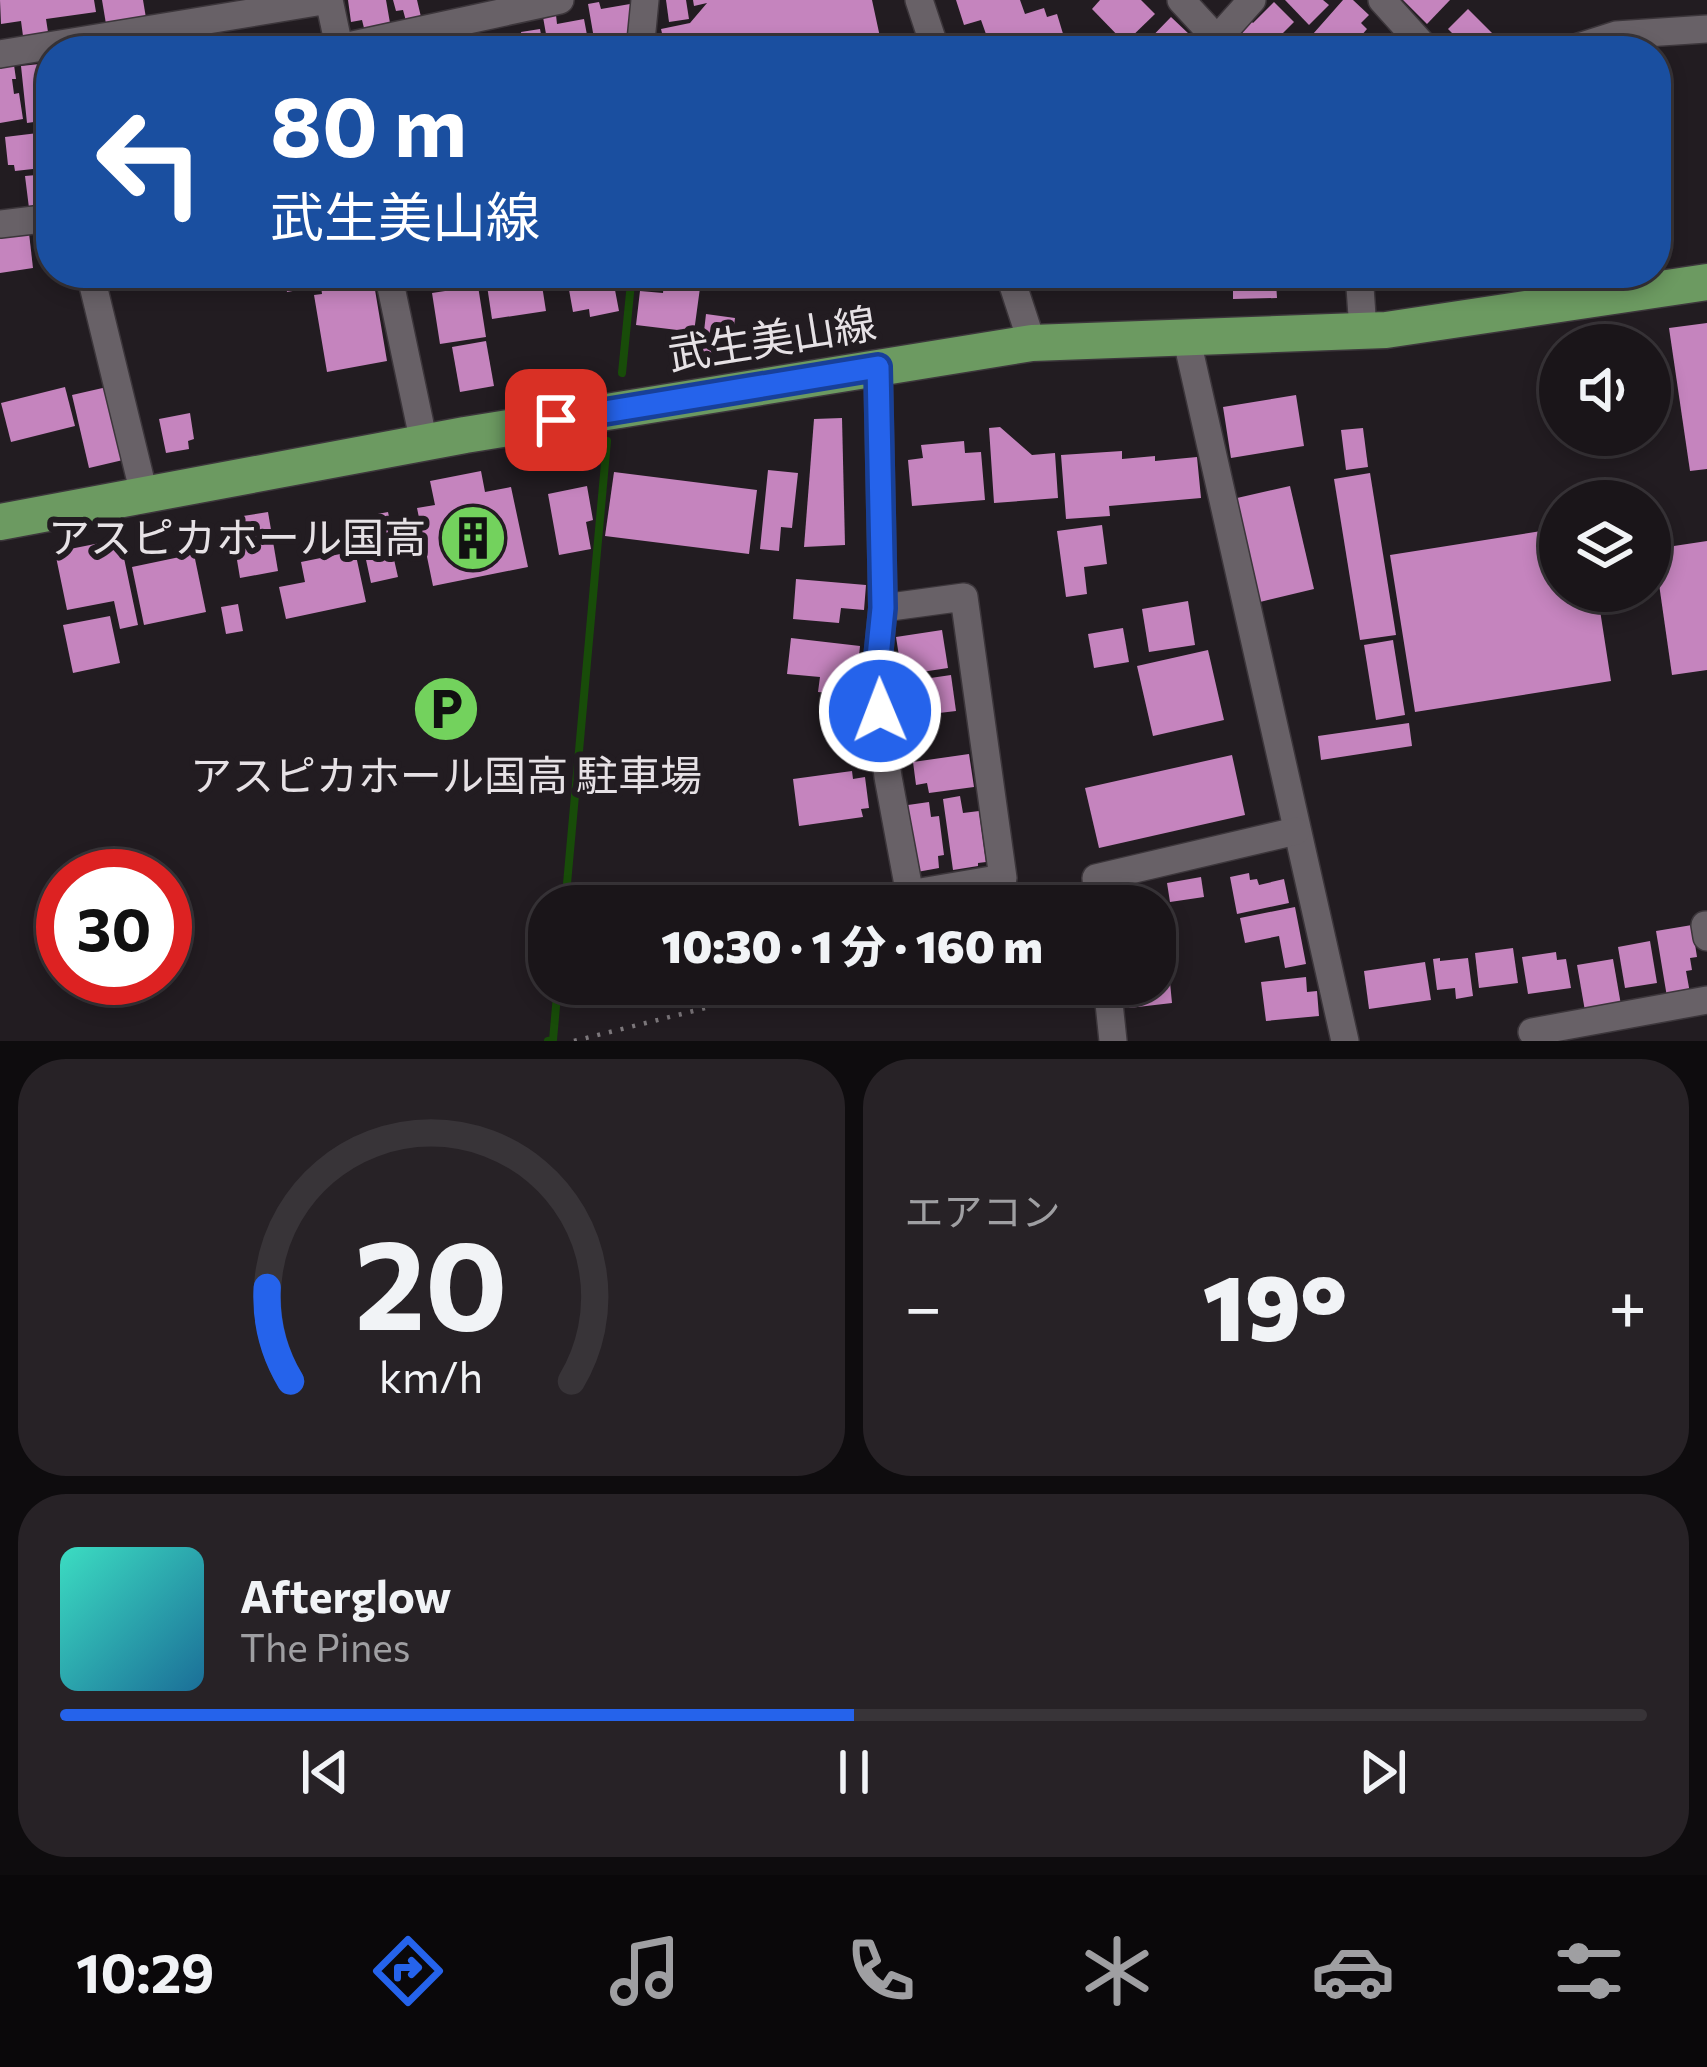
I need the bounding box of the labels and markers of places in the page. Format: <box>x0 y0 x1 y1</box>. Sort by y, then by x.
pin <box>505 369 607 471</box>
building icon: アスピカホール国高 <box>438 503 508 573</box>
place label: アスピカホール国高 <box>48 510 426 562</box>
parking icon: アスピカホール国高 駐車場 <box>411 674 481 744</box>
place label: アスピカホール国高 駐車場 <box>190 748 702 800</box>

